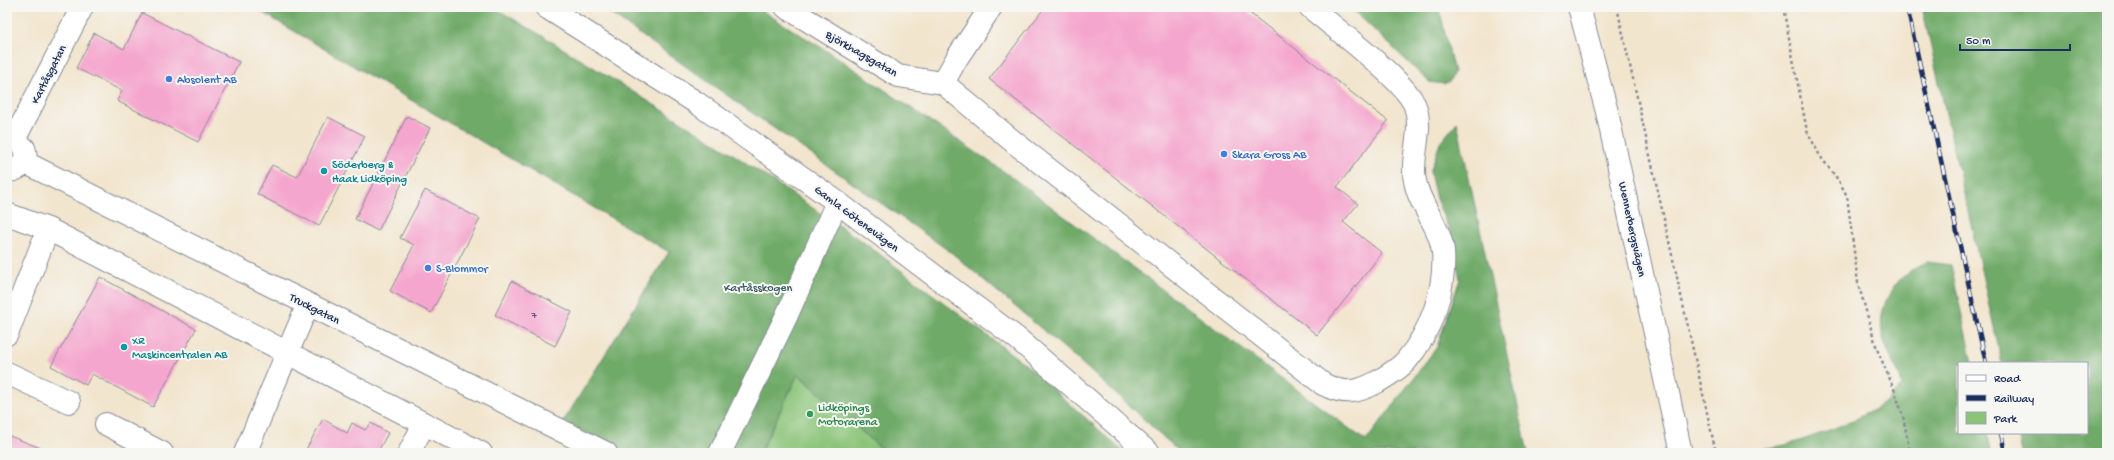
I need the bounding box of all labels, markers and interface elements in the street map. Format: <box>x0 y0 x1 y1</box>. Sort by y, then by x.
scale bar <box>1960 26 2070 52</box>
street label: Björkhagsgatan <box>822 28 900 81</box>
text: 50 m <box>1966 35 1991 49</box>
street label: Kartåsgatan <box>29 43 71 107</box>
marker: Absolent AB <box>164 74 174 84</box>
place label: Absolent AB <box>177 74 237 88</box>
marker: Skara Gross AB <box>1219 149 1229 159</box>
place label: Skara Gross AB <box>1232 149 1307 163</box>
place label: Söderberg & Haak Lidköping <box>332 159 407 187</box>
marker: Söderberg & Haak Lidköping <box>319 166 329 176</box>
street label: Wennerbergsvägen <box>1614 181 1648 279</box>
street label: Gamla Götenevägen <box>811 183 901 256</box>
marker: S-Blommor <box>423 263 433 273</box>
place label: S-Blommor <box>436 263 490 277</box>
park label: Kartåsskogen <box>724 282 792 296</box>
street label: Truckgatan <box>286 291 342 329</box>
house number: 7 <box>530 310 537 322</box>
place label: XR Maskincentralen AB <box>131 335 228 363</box>
marker: XR Maskincentralen AB <box>119 342 129 352</box>
legend <box>1958 362 2088 434</box>
text: Road <box>1994 373 2021 387</box>
text: Railway <box>1994 393 2034 407</box>
place label: Lidköpings Motorarena <box>818 402 878 430</box>
marker: Lidköpings Motorarena <box>805 409 815 419</box>
text: Park <box>1993 413 2019 427</box>

